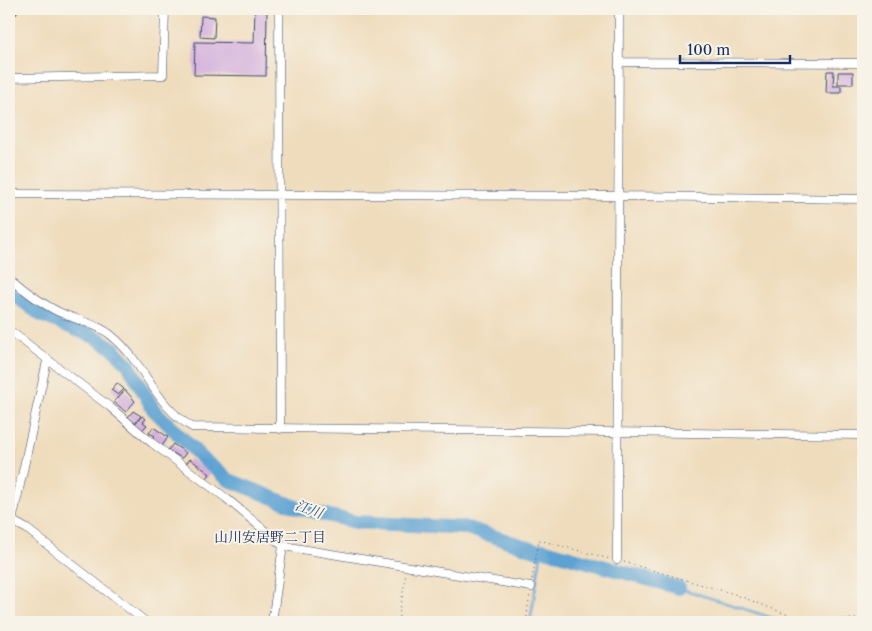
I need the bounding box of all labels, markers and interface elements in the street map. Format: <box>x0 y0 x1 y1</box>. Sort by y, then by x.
scale bar <box>680 32 790 64</box>
text: 100 m <box>687 40 730 59</box>
water label: 江川 <box>293 496 327 523</box>
district label: 山川安居野二丁目 <box>214 528 326 546</box>

